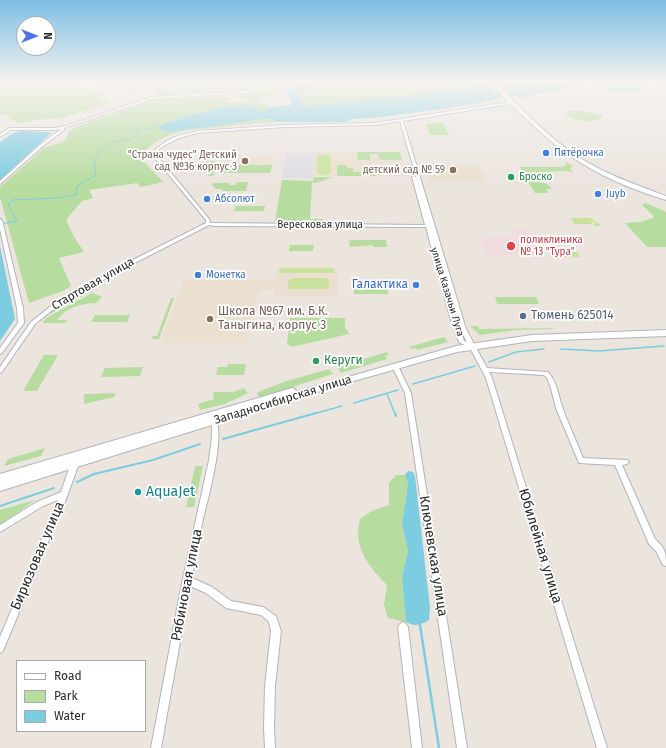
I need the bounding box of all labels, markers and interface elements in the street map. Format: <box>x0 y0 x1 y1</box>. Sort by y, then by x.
north arrow <box>16 16 56 56</box>
text: N <box>41 32 54 40</box>
place label: Пятёрочка <box>554 147 604 159</box>
marker: Пятёрочка <box>541 148 551 158</box>
place label: "Страна чудес" Детский сад №36 корпус 3 <box>128 149 237 172</box>
marker: "Страна чудес" Детский сад №36 корпус 3 <box>240 156 250 166</box>
place label: детский сад № 59 <box>363 164 445 176</box>
marker: детский сад № 59 <box>448 165 458 175</box>
place label: Броско <box>519 171 552 183</box>
marker: Броско <box>506 172 516 182</box>
place label: Juyb <box>606 188 626 200</box>
marker: Juyb <box>593 189 603 199</box>
place label: Абсолют <box>215 193 255 205</box>
marker: Абсолют <box>202 194 212 204</box>
street label: Вересковая улица <box>277 219 363 231</box>
place label: поликлиника № 13 "Тура" <box>520 234 583 258</box>
marker: поликлиника № 13 "Тура" <box>505 240 517 252</box>
street label: улица Казачьи Луга <box>428 246 466 338</box>
street label: Стартовая улица <box>49 255 137 313</box>
place label: Монетка <box>206 269 246 281</box>
marker: Монетка <box>193 270 203 280</box>
place label: Галактика <box>352 278 408 292</box>
marker: Галактика <box>411 280 421 290</box>
place label: Школа №67 им. Б.К. Таныгина, корпус 3 <box>218 305 328 333</box>
place label: Тюмень 625014 <box>531 309 614 323</box>
marker: Тюмень 625014 <box>518 311 528 321</box>
marker: Школа №67 им. Б.К. Таныгина, корпус 3 <box>205 314 215 324</box>
place label: Керуги <box>324 354 363 368</box>
marker: Керуги <box>311 356 321 366</box>
street label: Западносибирская улица <box>213 372 353 428</box>
place label: AquaJet <box>146 484 195 500</box>
street label: Юбилейная улица <box>514 486 566 606</box>
marker: AquaJet <box>133 487 143 497</box>
street label: Ключевская улица <box>415 494 451 618</box>
street label: Бирюзовая улица <box>8 499 68 613</box>
street label: Рябиновая улица <box>168 527 206 643</box>
legend <box>16 660 146 732</box>
text: Road <box>54 669 82 683</box>
text: Park <box>54 689 78 703</box>
text: Water <box>54 709 85 723</box>

